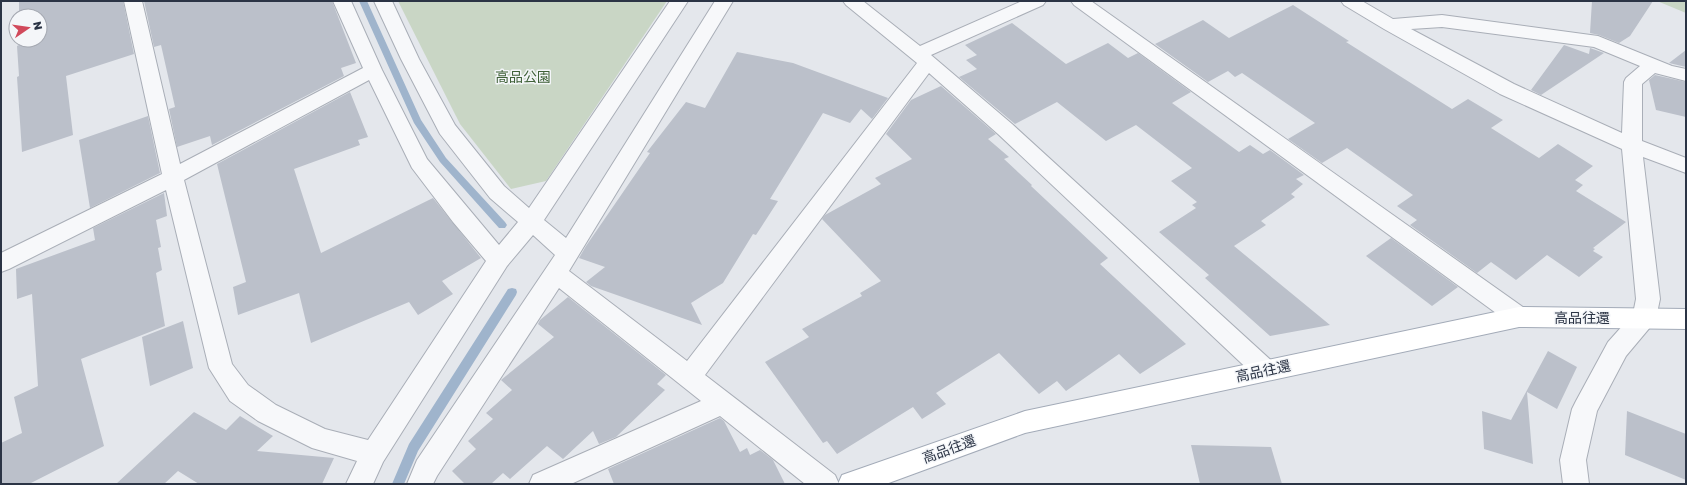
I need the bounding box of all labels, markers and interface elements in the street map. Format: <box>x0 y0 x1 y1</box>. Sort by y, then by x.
north arrow <box>8 8 48 48</box>
text: N <box>31 20 46 31</box>
park label: 高品公園 <box>495 68 551 85</box>
street label: 高品往還 <box>1554 309 1610 326</box>
street label: 高品往還 <box>1234 356 1292 385</box>
street label: 高品往還 <box>920 431 978 466</box>

